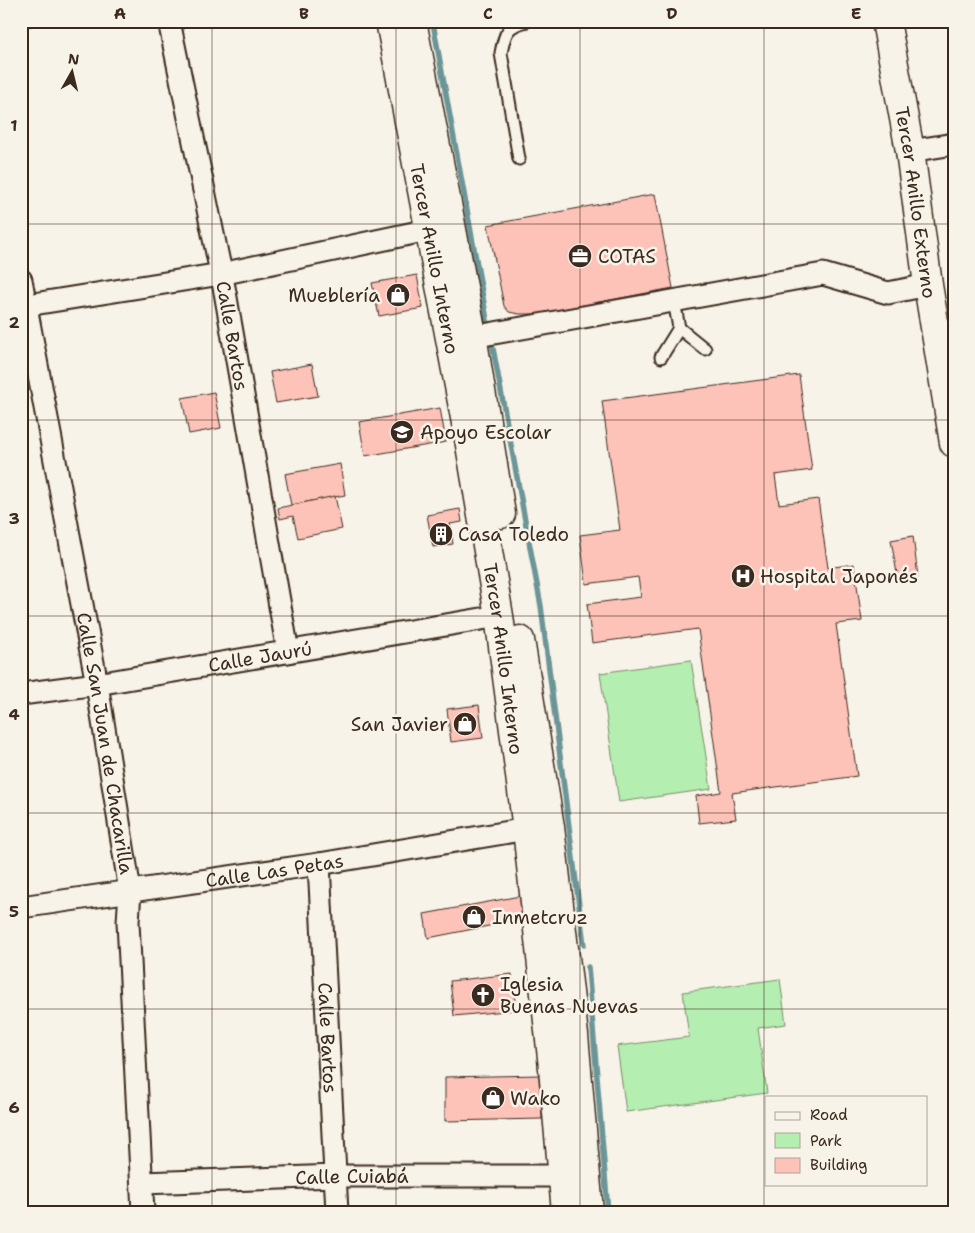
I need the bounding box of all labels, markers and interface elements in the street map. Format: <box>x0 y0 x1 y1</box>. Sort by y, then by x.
text: A <box>114 3 126 24</box>
text: B <box>299 3 309 24</box>
text: C <box>483 3 493 24</box>
text: D <box>666 3 678 24</box>
text: E <box>851 3 861 24</box>
north arrow <box>48 48 98 98</box>
text: N <box>67 49 81 69</box>
street label: Tercer Anillo Externo <box>889 105 942 300</box>
text: 1 <box>10 115 18 136</box>
street label: Tercer Anillo Interno <box>404 162 465 356</box>
office icon: COTAS <box>567 243 593 269</box>
place label: COTAS <box>598 244 656 269</box>
street label: Calle Bartos <box>210 279 254 393</box>
shop icon: Mueblería <box>385 282 411 308</box>
place label: Mueblería <box>288 283 380 308</box>
text: 2 <box>8 312 20 333</box>
school or university icon: Apoyo Escolar <box>389 419 415 445</box>
place label: Apoyo Escolar <box>420 420 552 445</box>
text: 3 <box>8 508 20 529</box>
building icon: Casa Toledo <box>428 521 454 547</box>
place label: Casa Toledo <box>458 522 569 547</box>
street label: Tercer Anillo Interno <box>477 561 529 756</box>
hospital icon: Hospital Japonés <box>730 563 756 589</box>
place label: Hospital Japonés <box>760 564 918 589</box>
street label: Calle San Juan de Chacarilla <box>71 610 139 876</box>
street label: Calle Jaurú <box>206 636 314 678</box>
text: 4 <box>8 704 20 725</box>
shop icon: San Javier <box>452 711 478 737</box>
place label: San Javier <box>351 712 448 737</box>
street label: Calle Las Petas <box>204 848 345 893</box>
text: 5 <box>9 901 19 922</box>
shop icon: Inmetcruz <box>461 904 487 930</box>
place label: Inmetcruz <box>492 905 588 930</box>
place label: Iglesia Buenas Nuevas <box>500 972 638 1019</box>
street label: Calle Bartos <box>312 982 343 1094</box>
church icon: Iglesia Buenas Nuevas <box>470 982 496 1008</box>
shop icon: Wako <box>480 1085 506 1111</box>
place label: Wako <box>510 1086 561 1111</box>
legend <box>765 1096 928 1186</box>
text: 6 <box>8 1097 20 1118</box>
text: Road <box>810 1105 848 1125</box>
text: Park <box>810 1131 842 1151</box>
text: Building <box>810 1155 867 1175</box>
street label: Calle Cuiabá <box>295 1164 409 1190</box>

